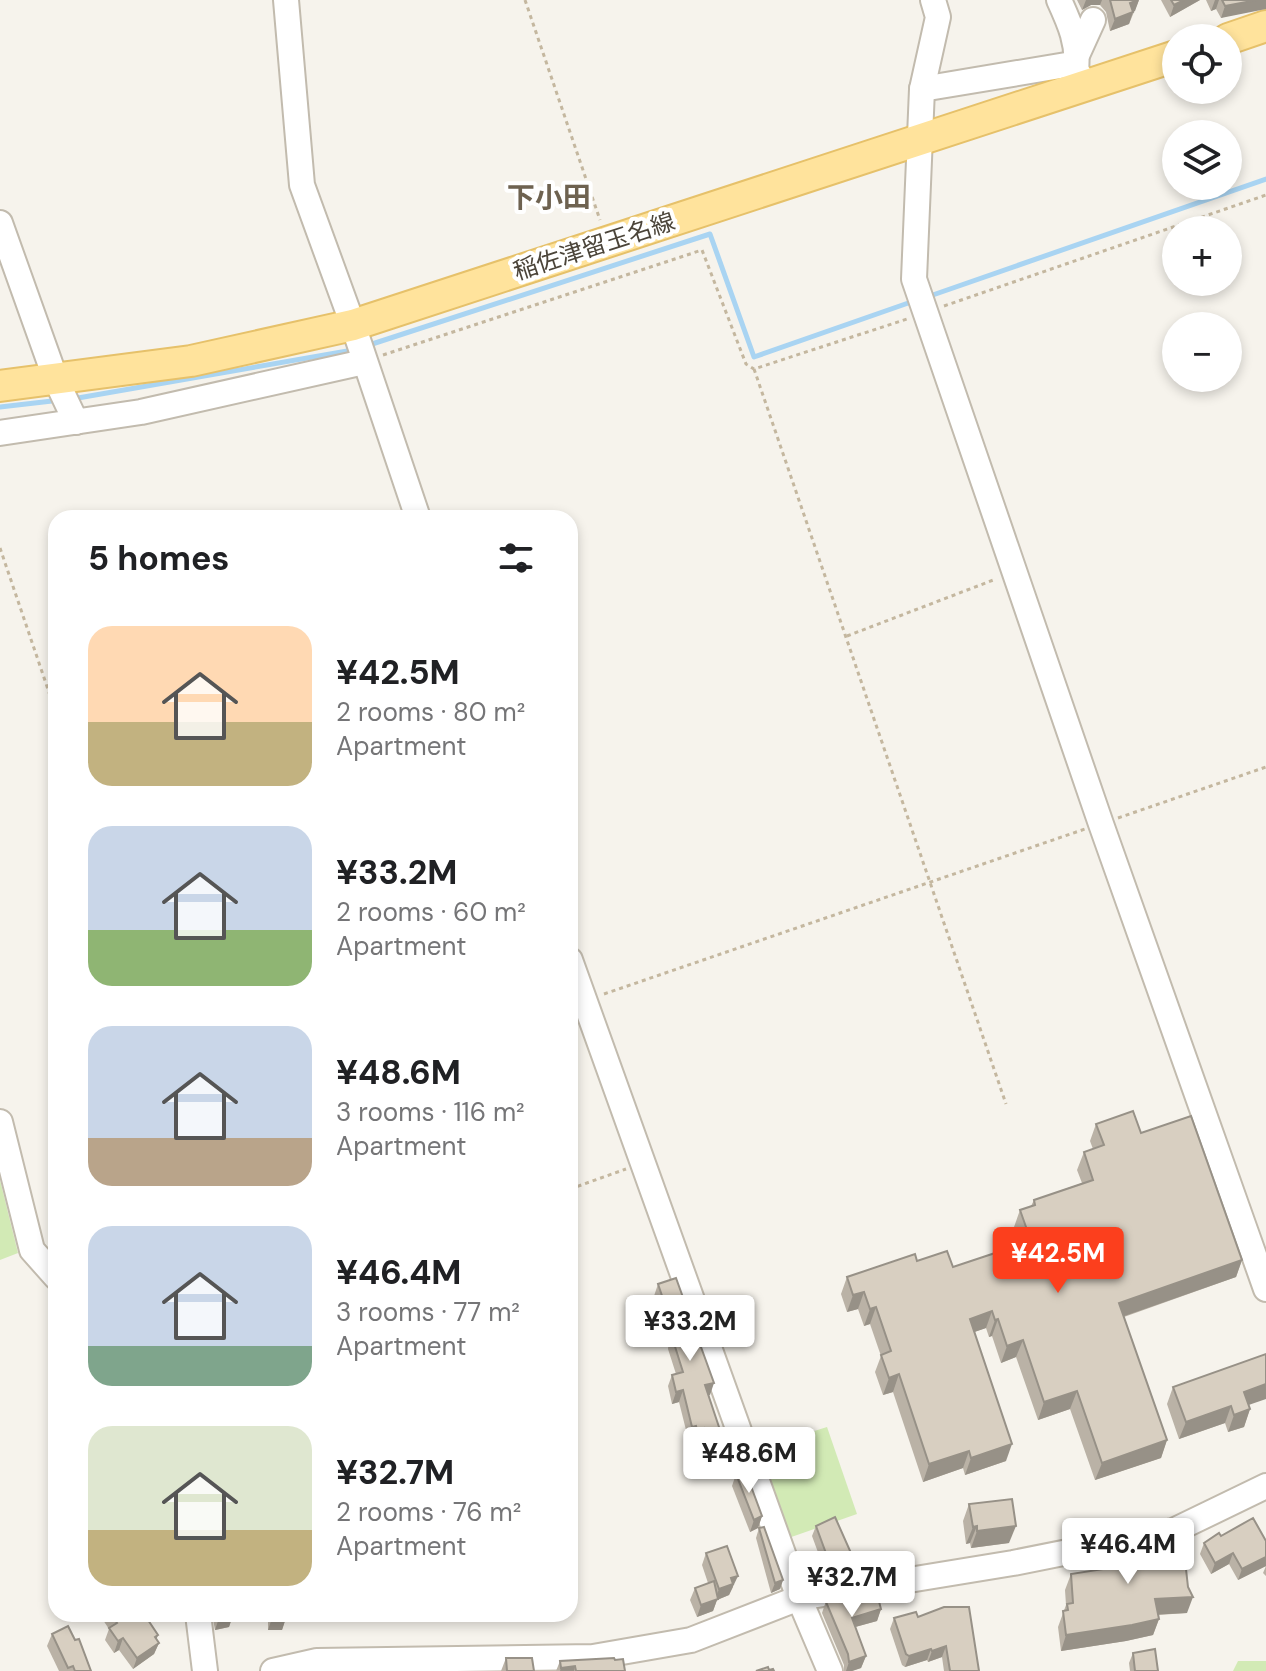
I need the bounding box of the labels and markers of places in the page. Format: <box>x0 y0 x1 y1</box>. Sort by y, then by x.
pin: ¥42.5M <box>993 1227 1123 1295</box>
pin: ¥33.2M <box>625 1295 755 1363</box>
pin: ¥48.6M <box>684 1427 814 1495</box>
pin: ¥46.4M <box>1063 1518 1193 1586</box>
pin: ¥32.7M <box>787 1551 917 1619</box>

